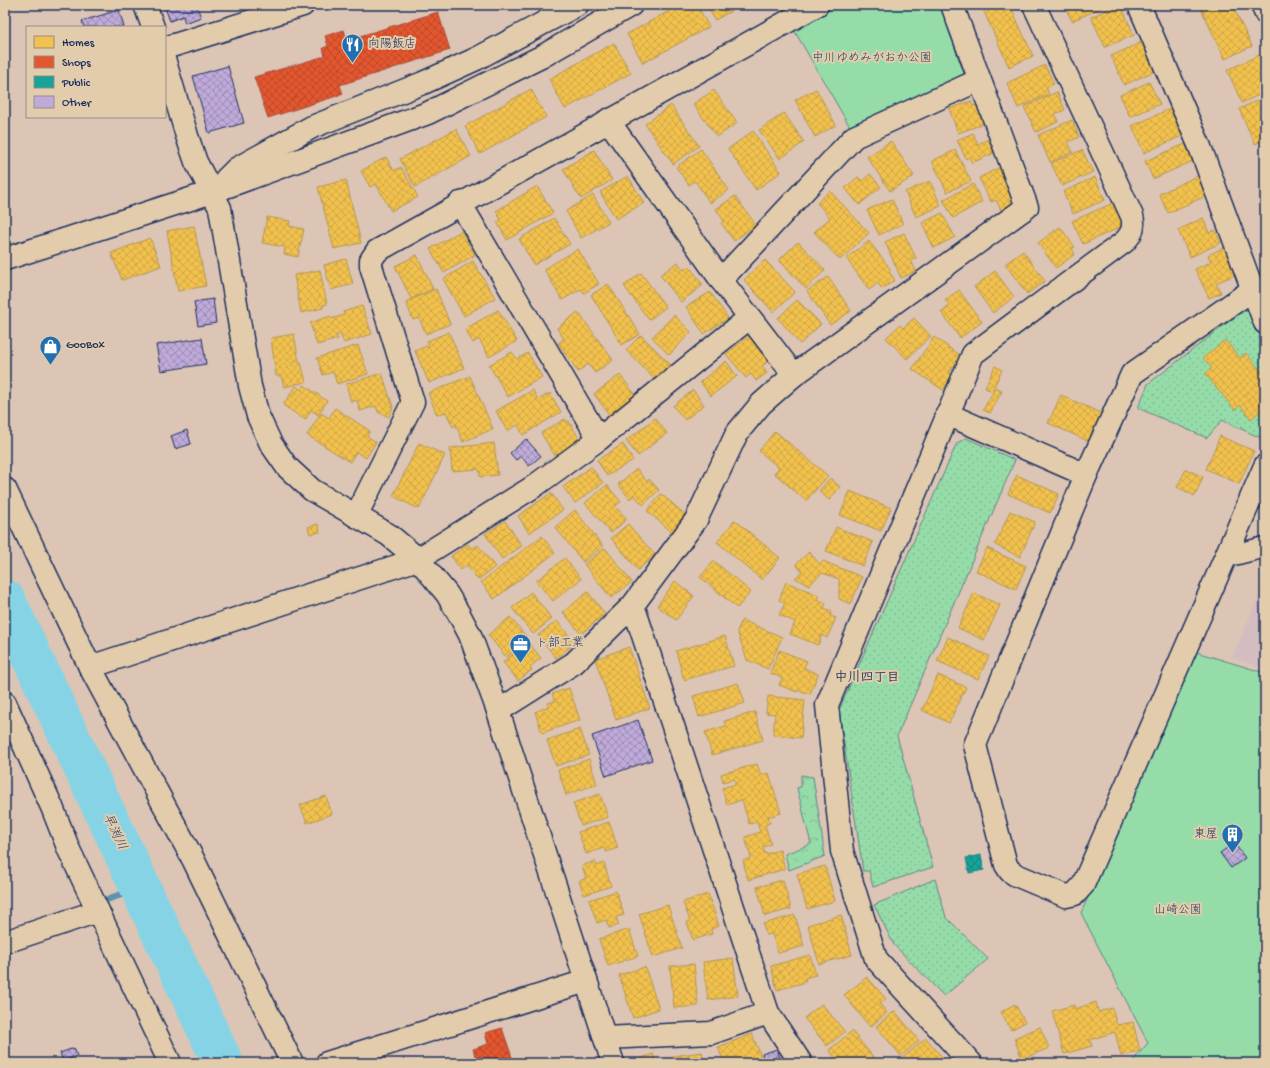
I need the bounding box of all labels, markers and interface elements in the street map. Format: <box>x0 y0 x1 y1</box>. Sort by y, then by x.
legend <box>26 26 166 118</box>
restaurant icon: 向陽飯店 <box>339 32 365 65</box>
text: Homes <box>62 37 95 51</box>
place label: 向陽飯店 <box>368 37 416 52</box>
park label: 中川ゆめみがおか公園 <box>812 51 932 66</box>
text: Shops <box>62 57 91 71</box>
text: Public <box>61 77 91 91</box>
text: Other <box>62 97 93 111</box>
shop icon: GooBox <box>38 333 64 366</box>
place label: GooBox <box>66 339 105 353</box>
office icon: ト部工業 <box>508 631 534 664</box>
place label: ト部工業 <box>536 636 584 651</box>
district label: 中川四丁目 <box>834 670 900 686</box>
water label: 早渕川 <box>99 811 130 853</box>
building icon: 東屋 <box>1220 822 1246 855</box>
place label: 東屋 <box>1194 827 1218 842</box>
park label: 山崎公園 <box>1154 903 1202 918</box>

